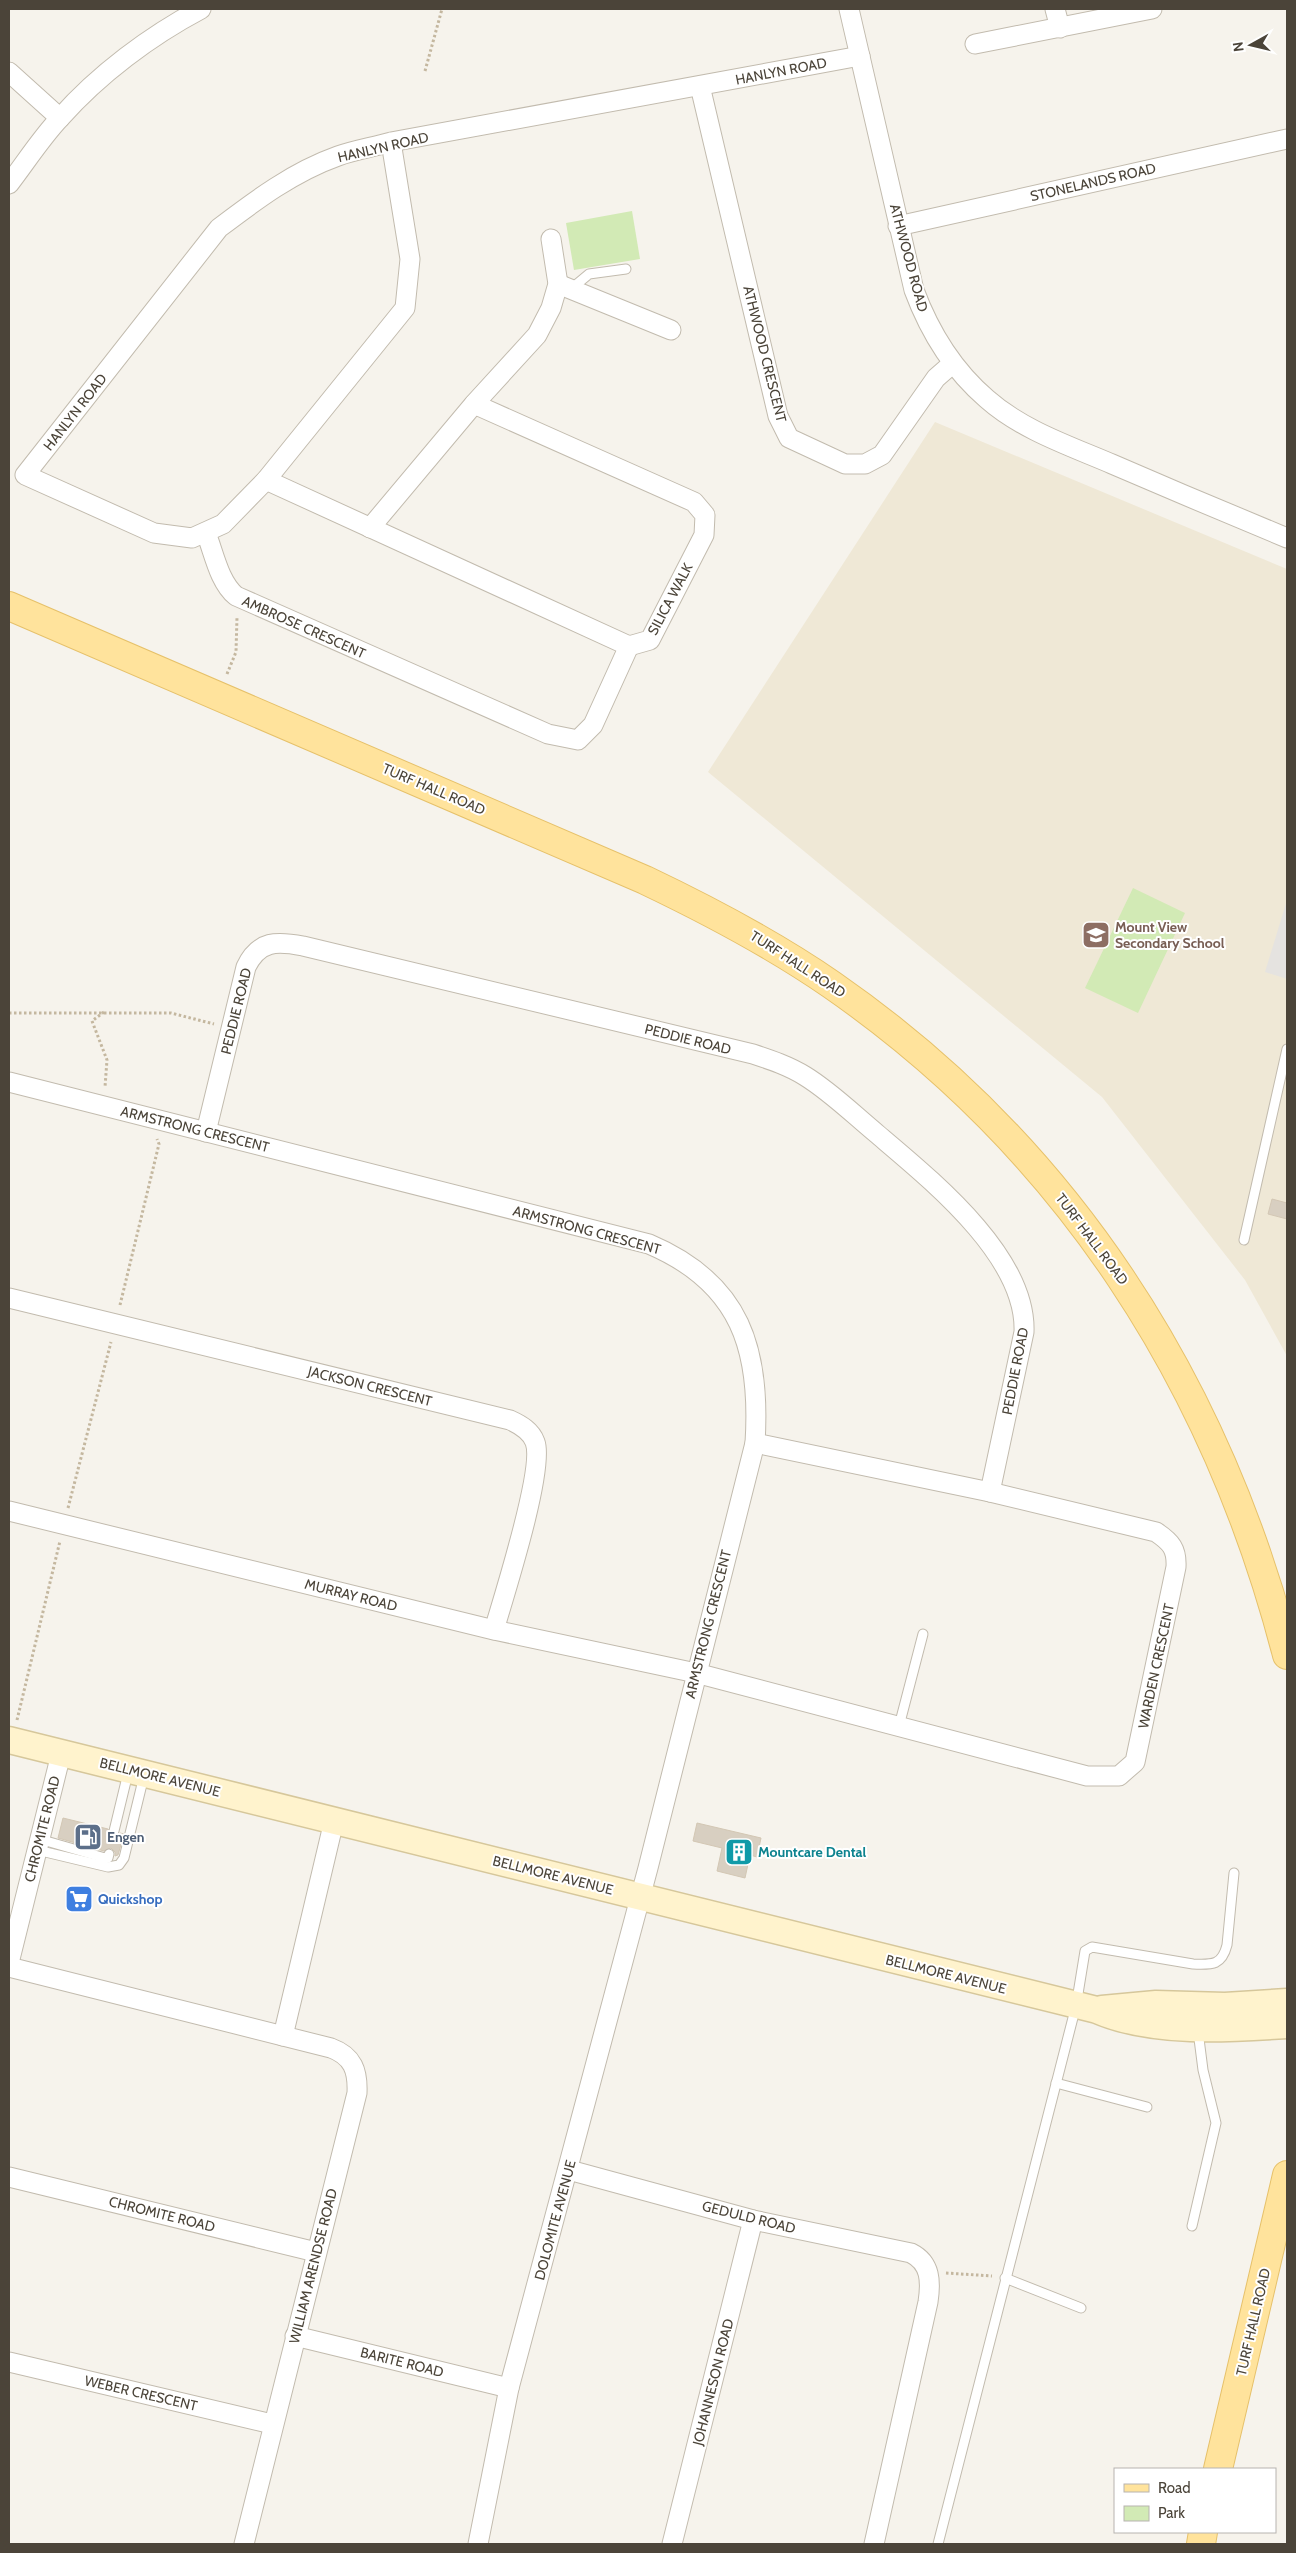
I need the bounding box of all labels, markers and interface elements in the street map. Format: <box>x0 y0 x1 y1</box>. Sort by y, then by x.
north arrow <box>1226 20 1276 70</box>
text: N <box>1229 41 1248 53</box>
street label: HANLYN ROAD <box>734 53 828 89</box>
street label: HANLYN ROAD <box>336 128 430 166</box>
street label: STONELANDS ROAD <box>1028 159 1158 205</box>
street label: ATHWOOD ROAD <box>886 202 932 314</box>
street label: ATHWOOD CRESCENT <box>739 284 791 425</box>
street label: HANLYN ROAD <box>39 370 111 454</box>
street label: SILICA WALK <box>644 560 697 638</box>
street label: AMBROSE CRESCENT <box>239 592 369 663</box>
street label: TURF HALL ROAD <box>380 759 488 819</box>
place label: Mount View Secondary School <box>1115 918 1225 952</box>
school or university icon: Mount View Secondary School <box>1081 920 1111 950</box>
street label: TURF HALL ROAD <box>747 926 849 1002</box>
street label: PEDDIE ROAD <box>217 966 255 1056</box>
street label: PEDDIE ROAD <box>643 1020 733 1058</box>
street label: ARMSTRONG CRESCENT <box>119 1102 272 1156</box>
street label: TURF HALL ROAD <box>1052 1190 1132 1288</box>
street label: ARMSTRONG CRESCENT <box>511 1202 663 1259</box>
street label: PEDDIE ROAD <box>998 1326 1032 1416</box>
street label: JACKSON CRESCENT <box>305 1362 434 1410</box>
street label: ARMSTRONG CRESCENT <box>681 1547 735 1700</box>
street label: MURRAY ROAD <box>303 1575 399 1615</box>
street label: WARDEN CRESCENT <box>1134 1601 1178 1730</box>
street label: BELLMORE AVENUE <box>98 1753 222 1801</box>
street label: CHROMITE ROAD <box>20 1774 64 1884</box>
fuel station icon: Engen <box>73 1822 103 1852</box>
place label: Engen <box>107 1828 145 1846</box>
building icon: Mountcare Dental <box>724 1837 754 1867</box>
place label: Mountcare Dental <box>758 1843 866 1861</box>
street label: BELLMORE AVENUE <box>491 1851 615 1899</box>
supermarket icon: Quickshop <box>64 1884 94 1914</box>
place label: Quickshop <box>98 1890 162 1908</box>
street label: BELLMORE AVENUE <box>884 1950 1008 1998</box>
street label: DOLOMITE AVENUE <box>530 2158 580 2282</box>
street label: WILLIAM ARENDSE ROAD <box>285 2187 341 2345</box>
street label: CHROMITE ROAD <box>107 2192 217 2236</box>
street label: GEDULD ROAD <box>700 2197 798 2237</box>
street label: TURF HALL ROAD <box>1232 2266 1274 2378</box>
street label: JOHANNESON ROAD <box>688 2317 737 2448</box>
street label: BARITE ROAD <box>358 2343 446 2381</box>
street label: WEBER CRESCENT <box>83 2371 200 2415</box>
legend <box>1114 2468 1276 2533</box>
text: Road <box>1158 2479 1191 2497</box>
text: Park <box>1158 2504 1185 2522</box>

